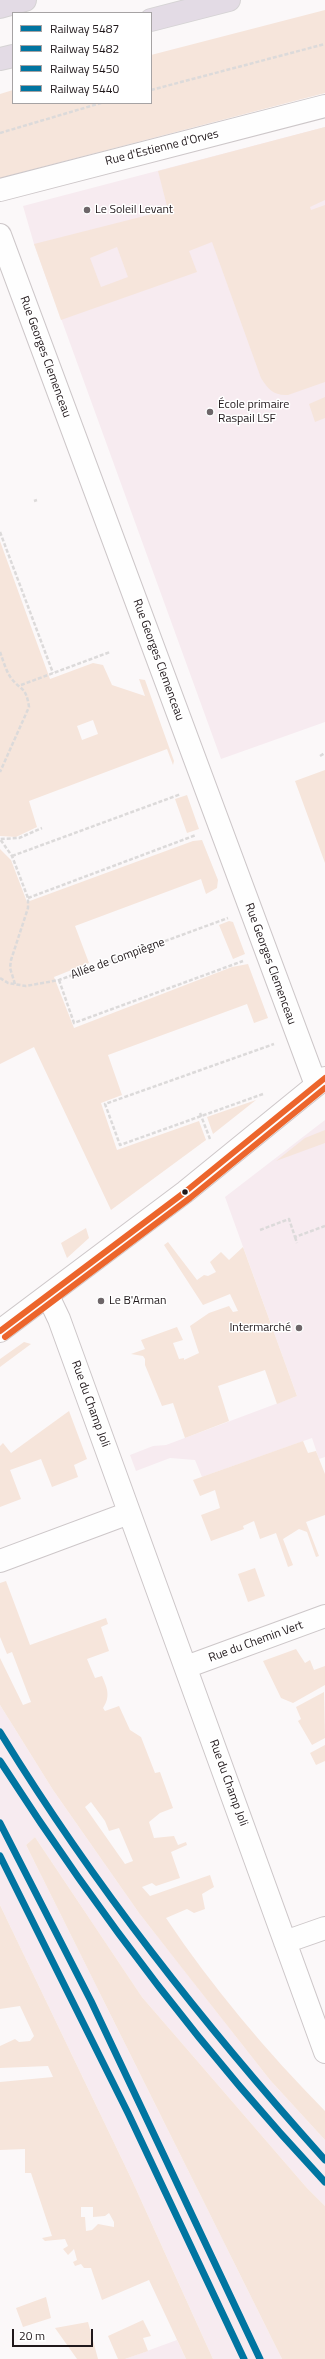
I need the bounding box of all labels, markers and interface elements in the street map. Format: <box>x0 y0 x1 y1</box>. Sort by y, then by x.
legend <box>12 12 152 104</box>
text: Railway 5487 <box>50 19 119 38</box>
text: Railway 5482 <box>50 39 119 58</box>
text: Railway 5450 <box>50 59 119 78</box>
text: Railway 5440 <box>50 79 119 98</box>
street label: Rue d'Estienne d'Orves <box>104 127 220 169</box>
place label: Le Soleil Levant <box>95 203 173 217</box>
marker: Le Soleil Levant <box>82 205 92 215</box>
street label: Rue Georges Clemenceau <box>16 294 74 420</box>
place label: École primaire Raspail LSF <box>218 398 289 426</box>
marker: École primaire Raspail LSF <box>205 407 215 417</box>
street label: Rue Georges Clemenceau <box>129 597 187 723</box>
street label: Rue Georges Clemenceau <box>241 901 299 1027</box>
street label: Allée de Compiègne <box>69 935 167 983</box>
unlabelled marker <box>180 1187 190 1197</box>
place label: Le B'Arman <box>109 1294 167 1308</box>
marker: Le B'Arman <box>96 1296 106 1306</box>
place label: Intermarché <box>229 1321 291 1335</box>
marker: Intermarché <box>294 1323 304 1333</box>
street label: Rue du Champ Joli <box>68 1359 112 1449</box>
street label: Rue du Chemin Vert <box>207 1618 305 1666</box>
street label: Rue du Champ Joli <box>206 1738 250 1828</box>
scale bar <box>14 2321 95 2347</box>
text: 20 m <box>19 2326 45 2345</box>

